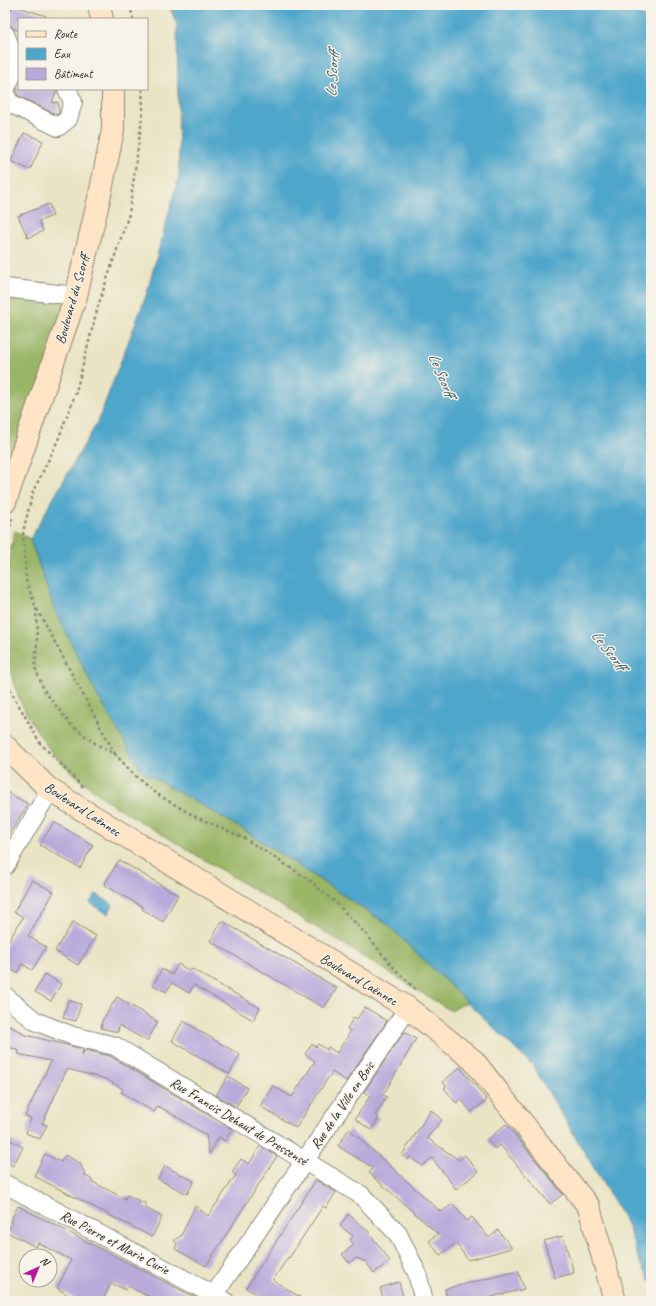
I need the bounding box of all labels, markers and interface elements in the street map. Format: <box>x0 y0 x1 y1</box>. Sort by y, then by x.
legend <box>18 18 148 90</box>
text: Route <box>54 26 78 42</box>
water label: Le Scorff <box>322 45 343 97</box>
text: Eau <box>54 46 72 62</box>
text: Bâtiment <box>54 66 93 82</box>
street label: Boulevard du Scorff <box>52 250 94 346</box>
water label: Le Scorff <box>424 350 461 405</box>
water label: Le Scorff <box>587 626 634 678</box>
street label: Boulevard Laënnec <box>41 778 125 841</box>
street label: Boulevard Laënnec <box>317 950 401 1010</box>
street label: Rue de la Ville en Bois <box>307 1057 379 1152</box>
street label: Rue Francis Dehaut de Pressensé <box>167 1074 312 1170</box>
street label: Rue Pierre et Marie Curie <box>58 1207 173 1279</box>
north arrow <box>18 1248 58 1288</box>
text: N <box>38 1253 54 1270</box>

